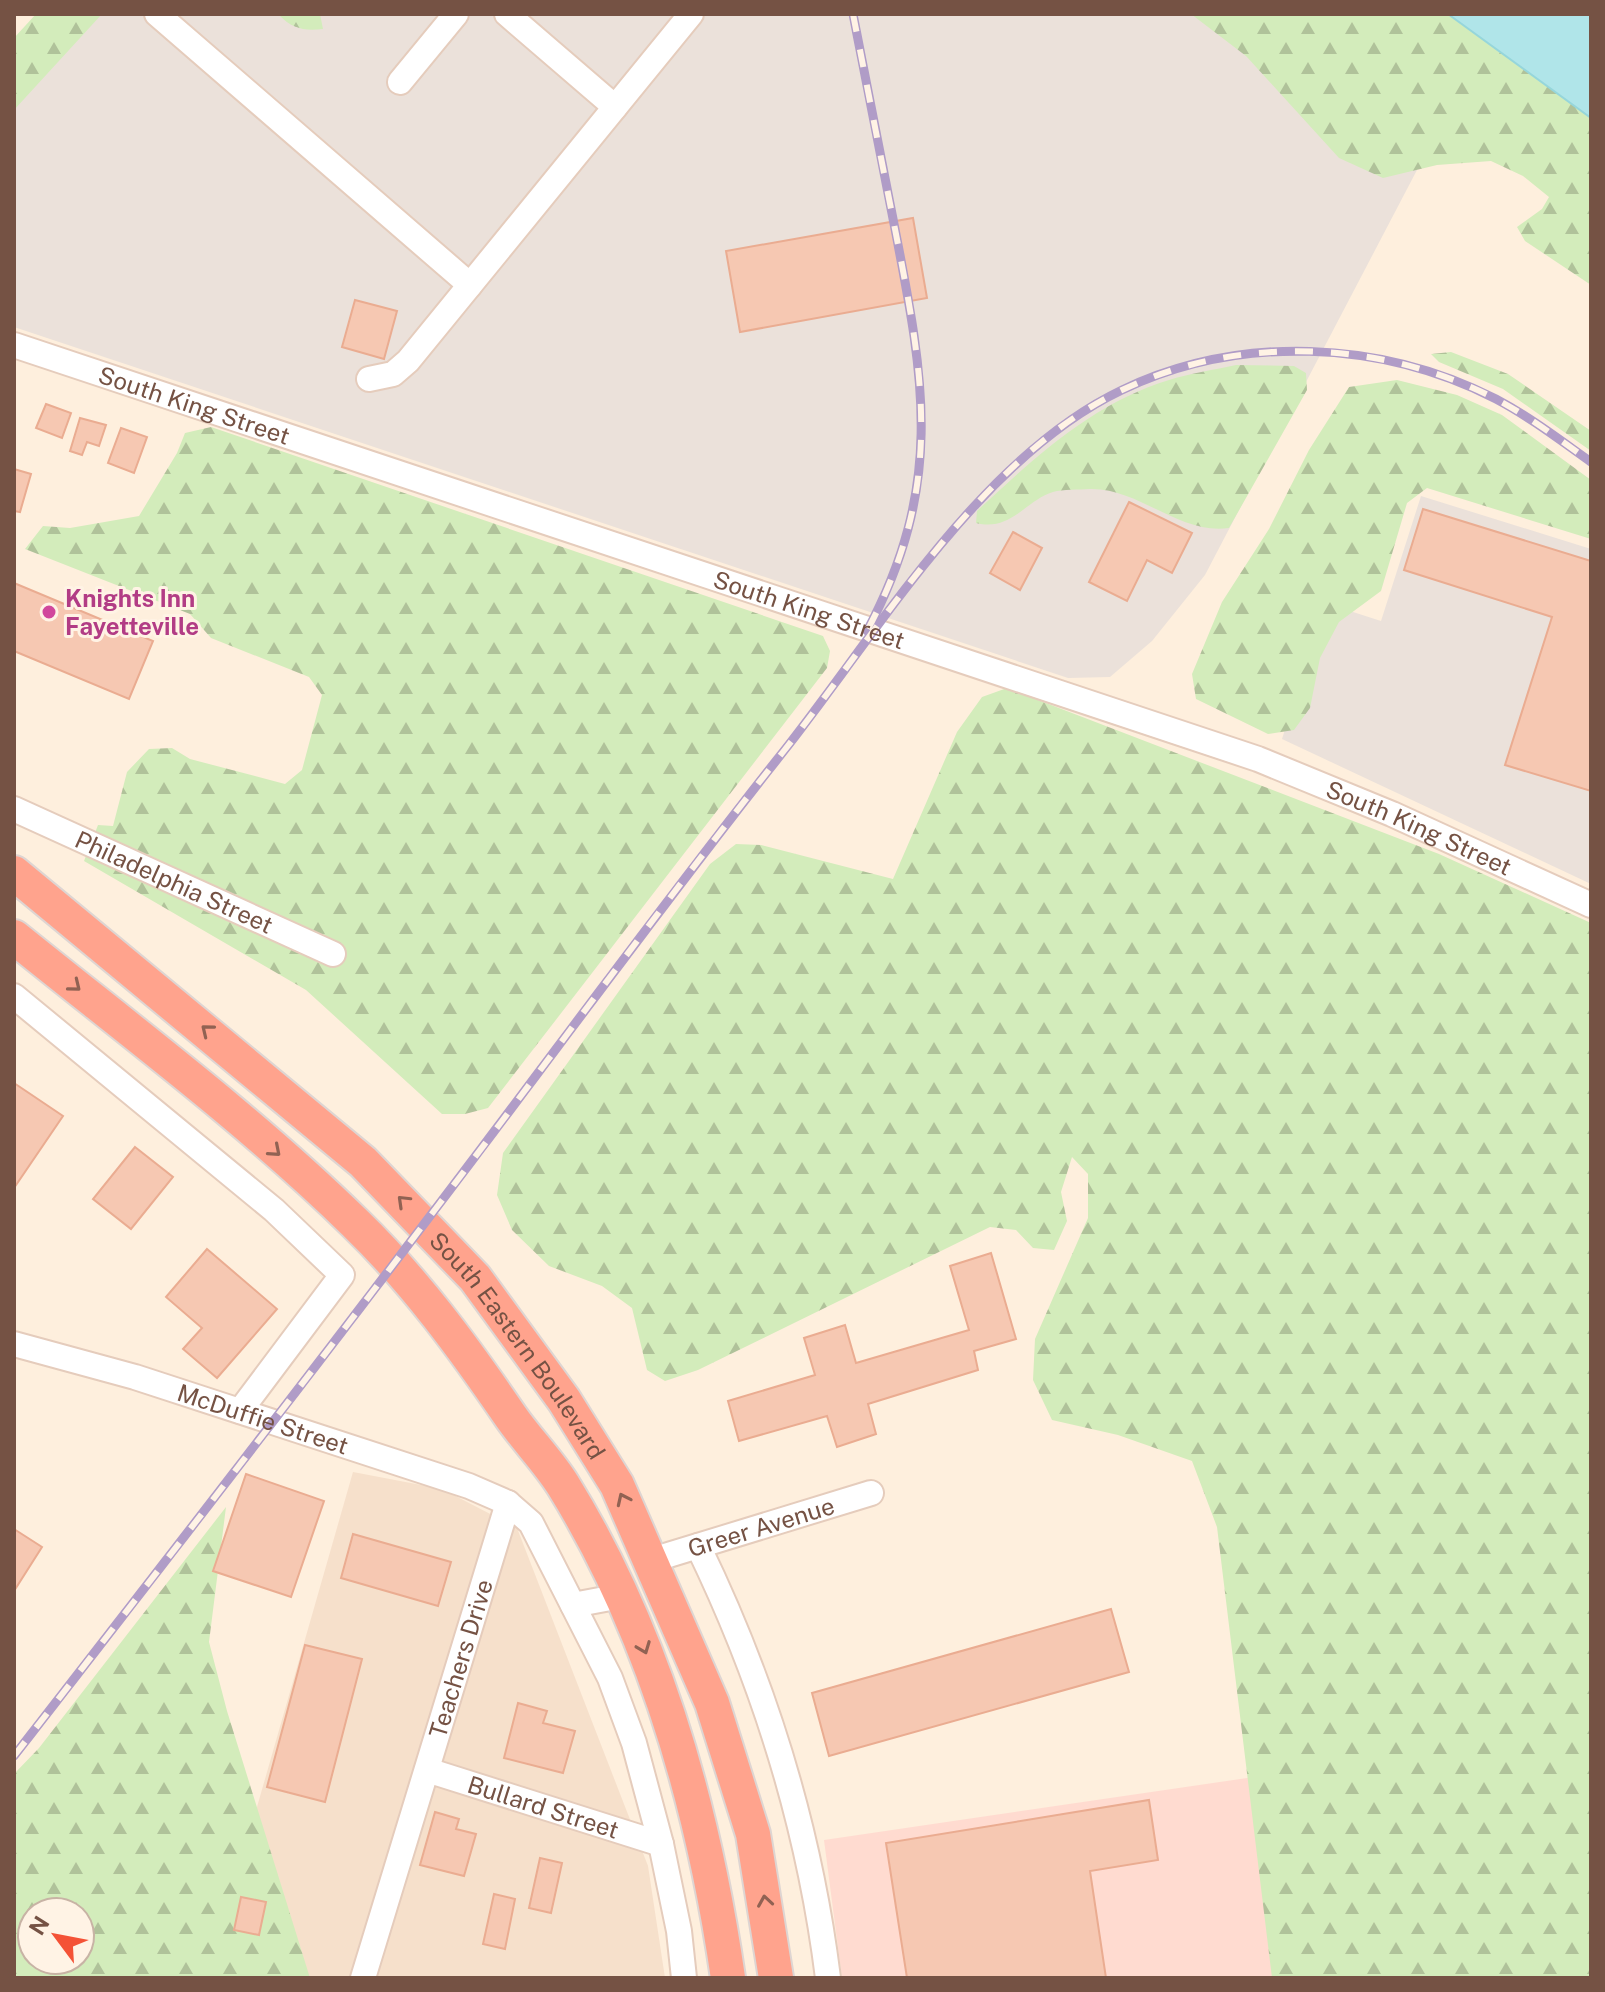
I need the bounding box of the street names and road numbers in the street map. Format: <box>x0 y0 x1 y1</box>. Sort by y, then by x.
street label: South King Street <box>95 360 294 450</box>
street label: South King Street <box>710 565 908 654</box>
street label: South King Street <box>1322 775 1516 881</box>
street label: Philadelphia Street <box>71 825 277 939</box>
street label: South Eastern Boulevard <box>424 1226 611 1464</box>
street label: McDuffie Street <box>174 1378 352 1460</box>
street label: Greer Avenue <box>684 1491 838 1562</box>
street label: Teachers Drive <box>423 1576 498 1741</box>
street label: Bullard Street <box>464 1770 622 1844</box>

